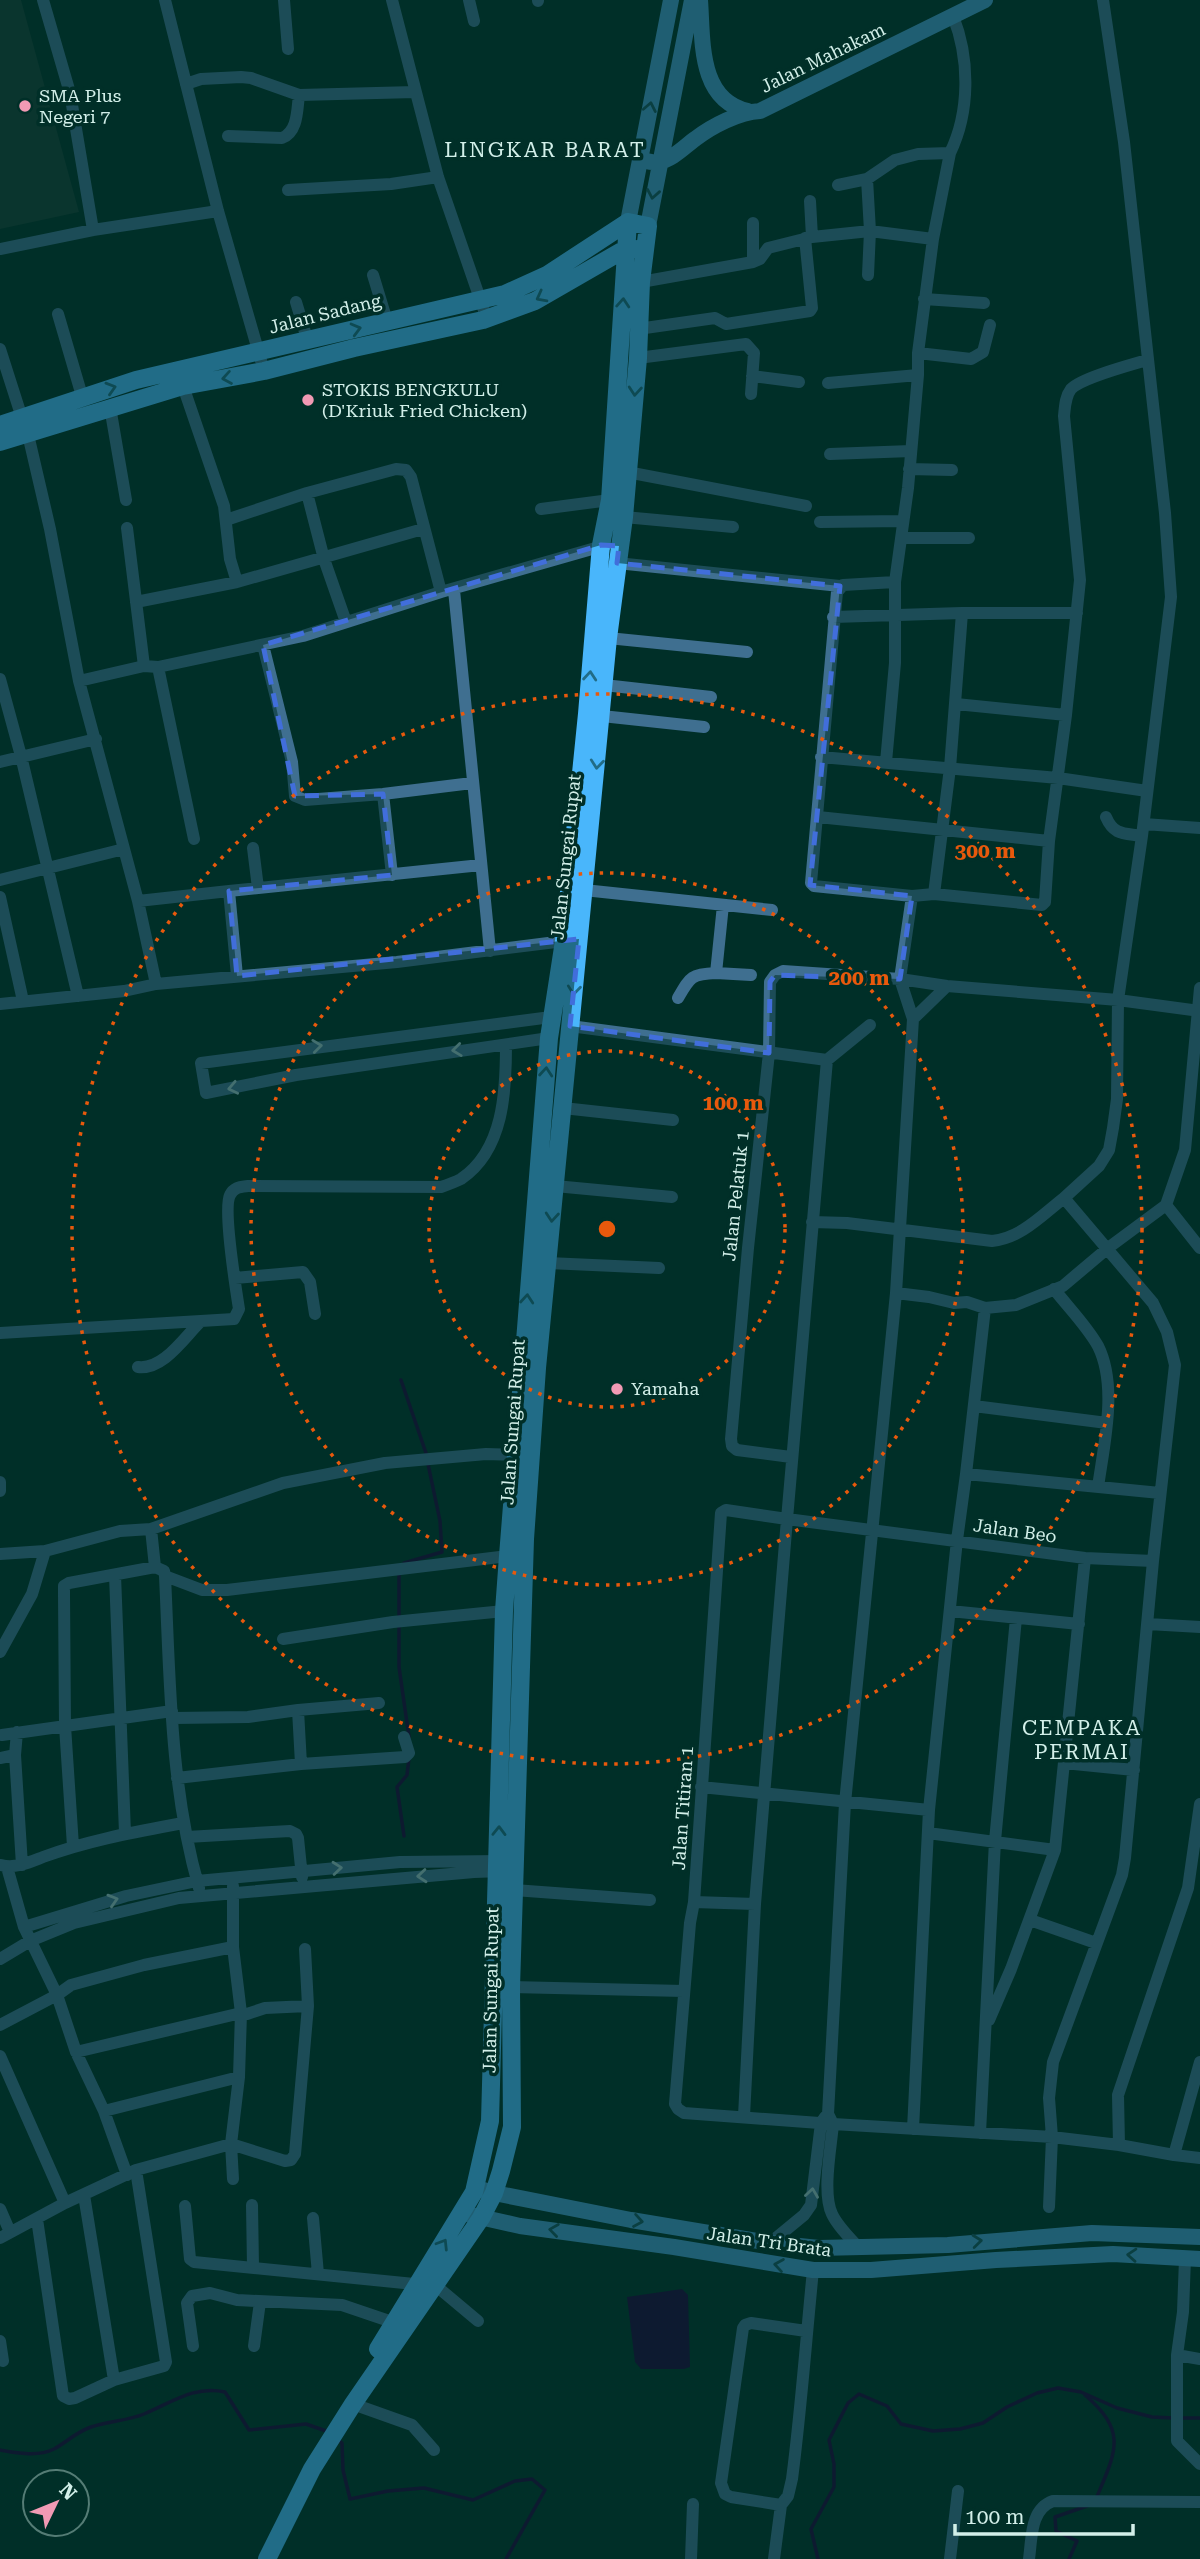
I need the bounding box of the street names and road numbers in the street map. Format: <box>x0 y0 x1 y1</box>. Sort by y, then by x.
street label: Jalan Mahakam <box>757 18 889 97</box>
street label: Jalan Sadang <box>267 289 384 338</box>
street label: Jalan Sungai Rupat <box>546 773 585 941</box>
street label: Jalan Pelatuk 1 <box>718 1130 753 1262</box>
street label: Jalan Sungai Rupat <box>496 1338 529 1506</box>
street label: Jalan Beo <box>972 1514 1058 1547</box>
street label: Jalan Titiran 1 <box>668 1745 697 1871</box>
street label: Jalan Sungai Rupat <box>479 1906 502 2073</box>
street label: Jalan Tri Brata <box>705 2222 833 2261</box>

